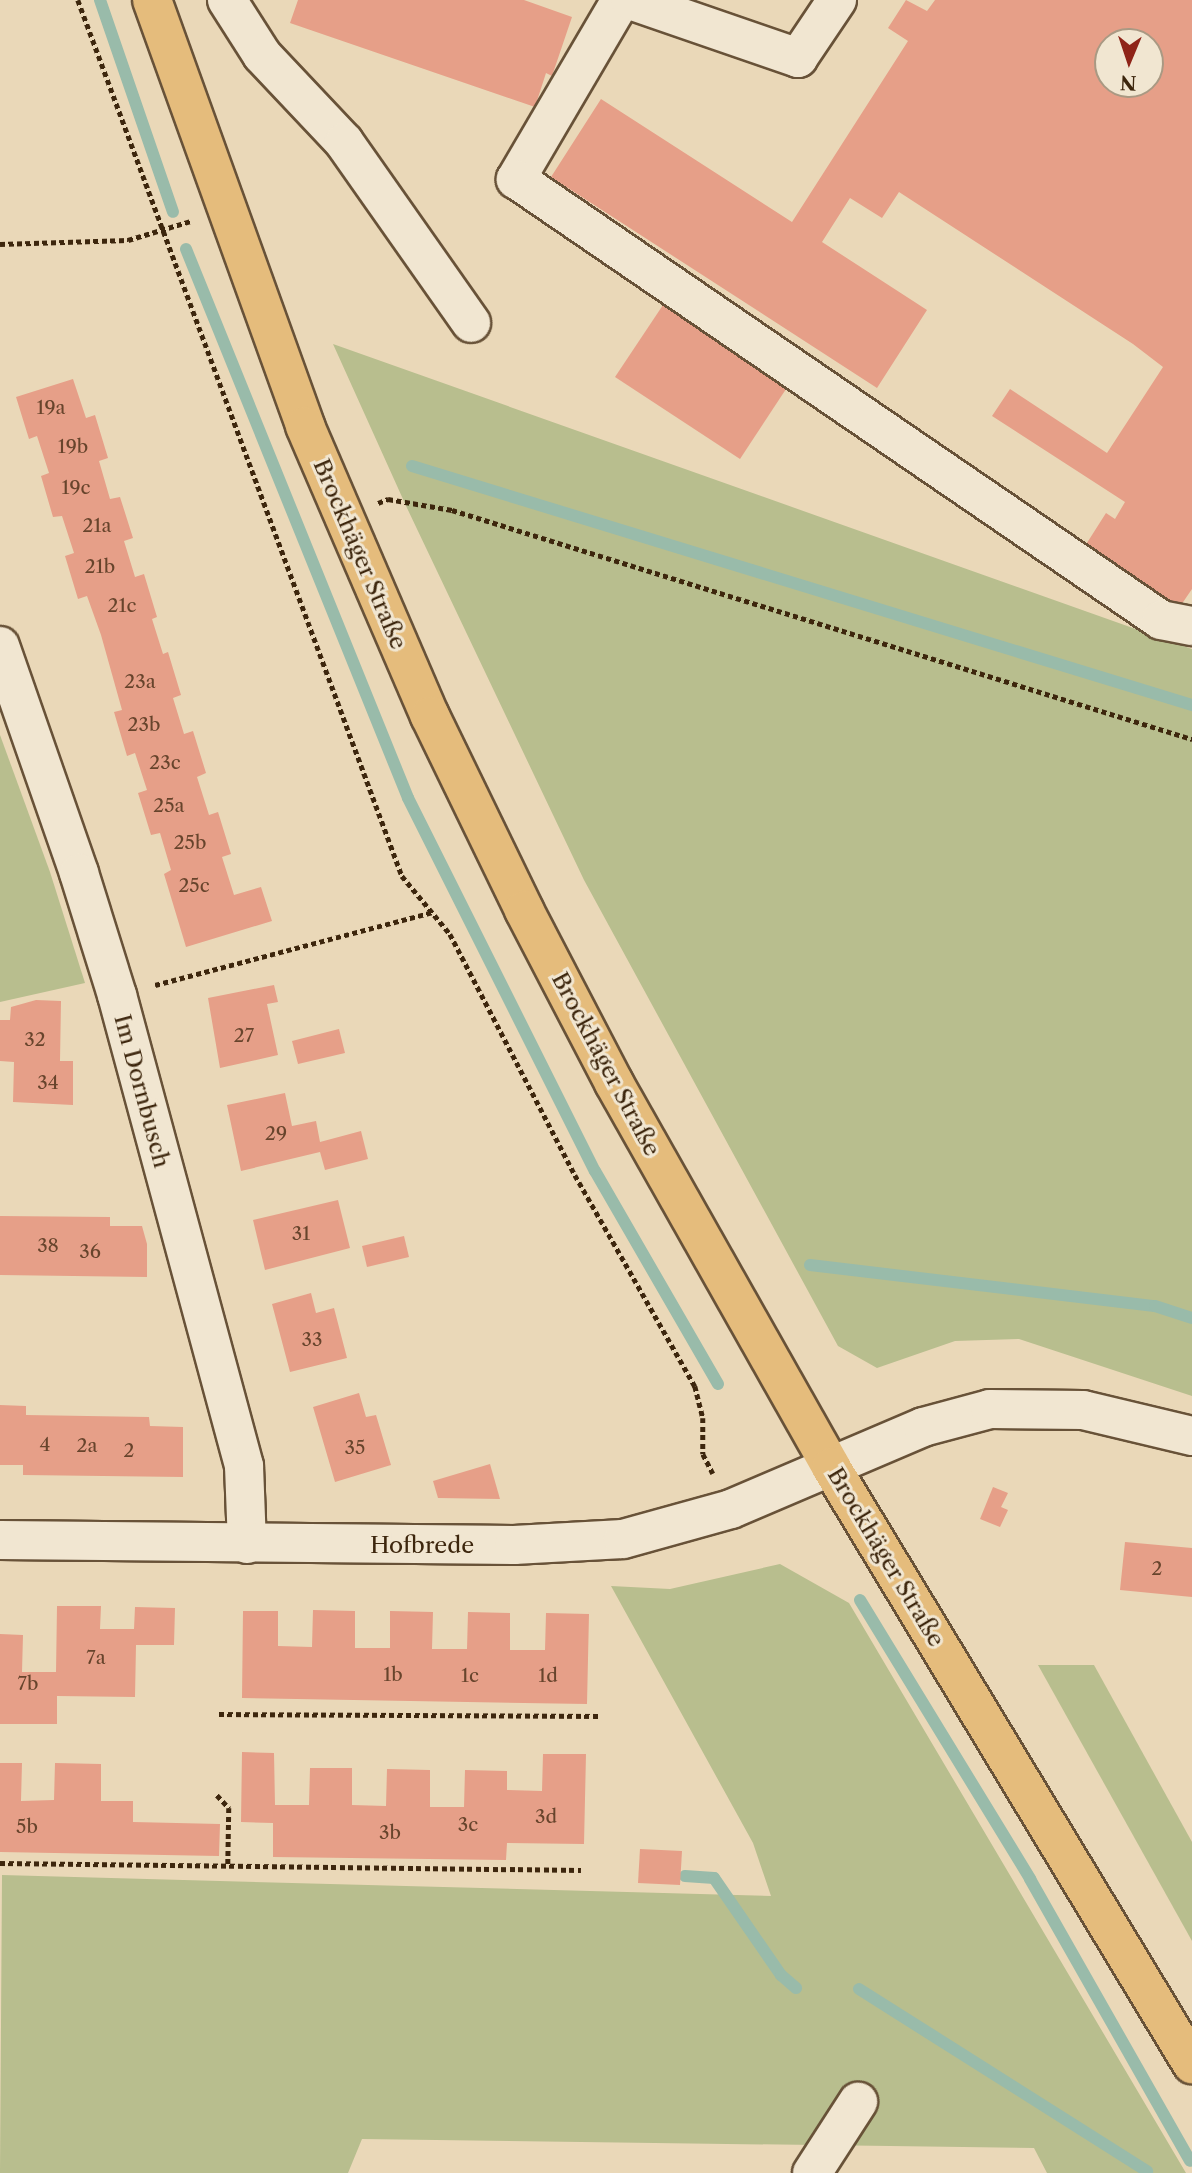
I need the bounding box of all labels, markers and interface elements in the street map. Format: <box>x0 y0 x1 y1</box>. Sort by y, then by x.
north arrow <box>1094 28 1164 98</box>
text: N <box>1120 71 1137 94</box>
house number: 19a <box>36 397 66 419</box>
house number: 19b <box>58 436 88 458</box>
street label: Brockhäger Straße <box>307 454 413 654</box>
house number: 19c <box>61 477 91 499</box>
house number: 21a <box>83 515 111 537</box>
house number: 21b <box>85 556 115 578</box>
house number: 21c <box>108 595 136 617</box>
house number: 23a <box>124 671 156 693</box>
house number: 23b <box>128 714 160 736</box>
house number: 23c <box>149 752 181 774</box>
house number: 25a <box>153 795 185 817</box>
house number: 25b <box>174 832 206 854</box>
house number: 25c <box>178 875 210 897</box>
street label: Brockhäger Straße <box>546 967 666 1161</box>
street label: Im Dornbusch <box>108 1011 176 1171</box>
house number: 27 <box>234 1025 254 1047</box>
house number: 32 <box>24 1029 46 1051</box>
house number: 34 <box>37 1072 59 1094</box>
house number: 29 <box>265 1123 287 1145</box>
house number: 31 <box>292 1223 310 1245</box>
house number: 38 <box>37 1235 59 1257</box>
house number: 36 <box>79 1241 101 1263</box>
house number: 33 <box>302 1329 322 1351</box>
house number: 4 <box>40 1434 50 1456</box>
house number: 2a <box>77 1435 97 1457</box>
house number: 35 <box>345 1437 365 1459</box>
house number: 2 <box>124 1440 134 1462</box>
street label: Brockhäger Straße <box>821 1462 951 1652</box>
street label: Hofbrede <box>370 1531 474 1559</box>
house number: 2 <box>1152 1558 1162 1580</box>
house number: 7a <box>86 1647 106 1669</box>
house number: 1b <box>383 1664 403 1686</box>
house number: 1c <box>461 1665 479 1687</box>
house number: 1d <box>538 1665 558 1687</box>
house number: 7b <box>18 1673 38 1695</box>
house number: 3d <box>535 1806 557 1828</box>
house number: 3c <box>458 1814 478 1836</box>
house number: 5b <box>16 1816 38 1838</box>
house number: 3b <box>379 1822 401 1844</box>

